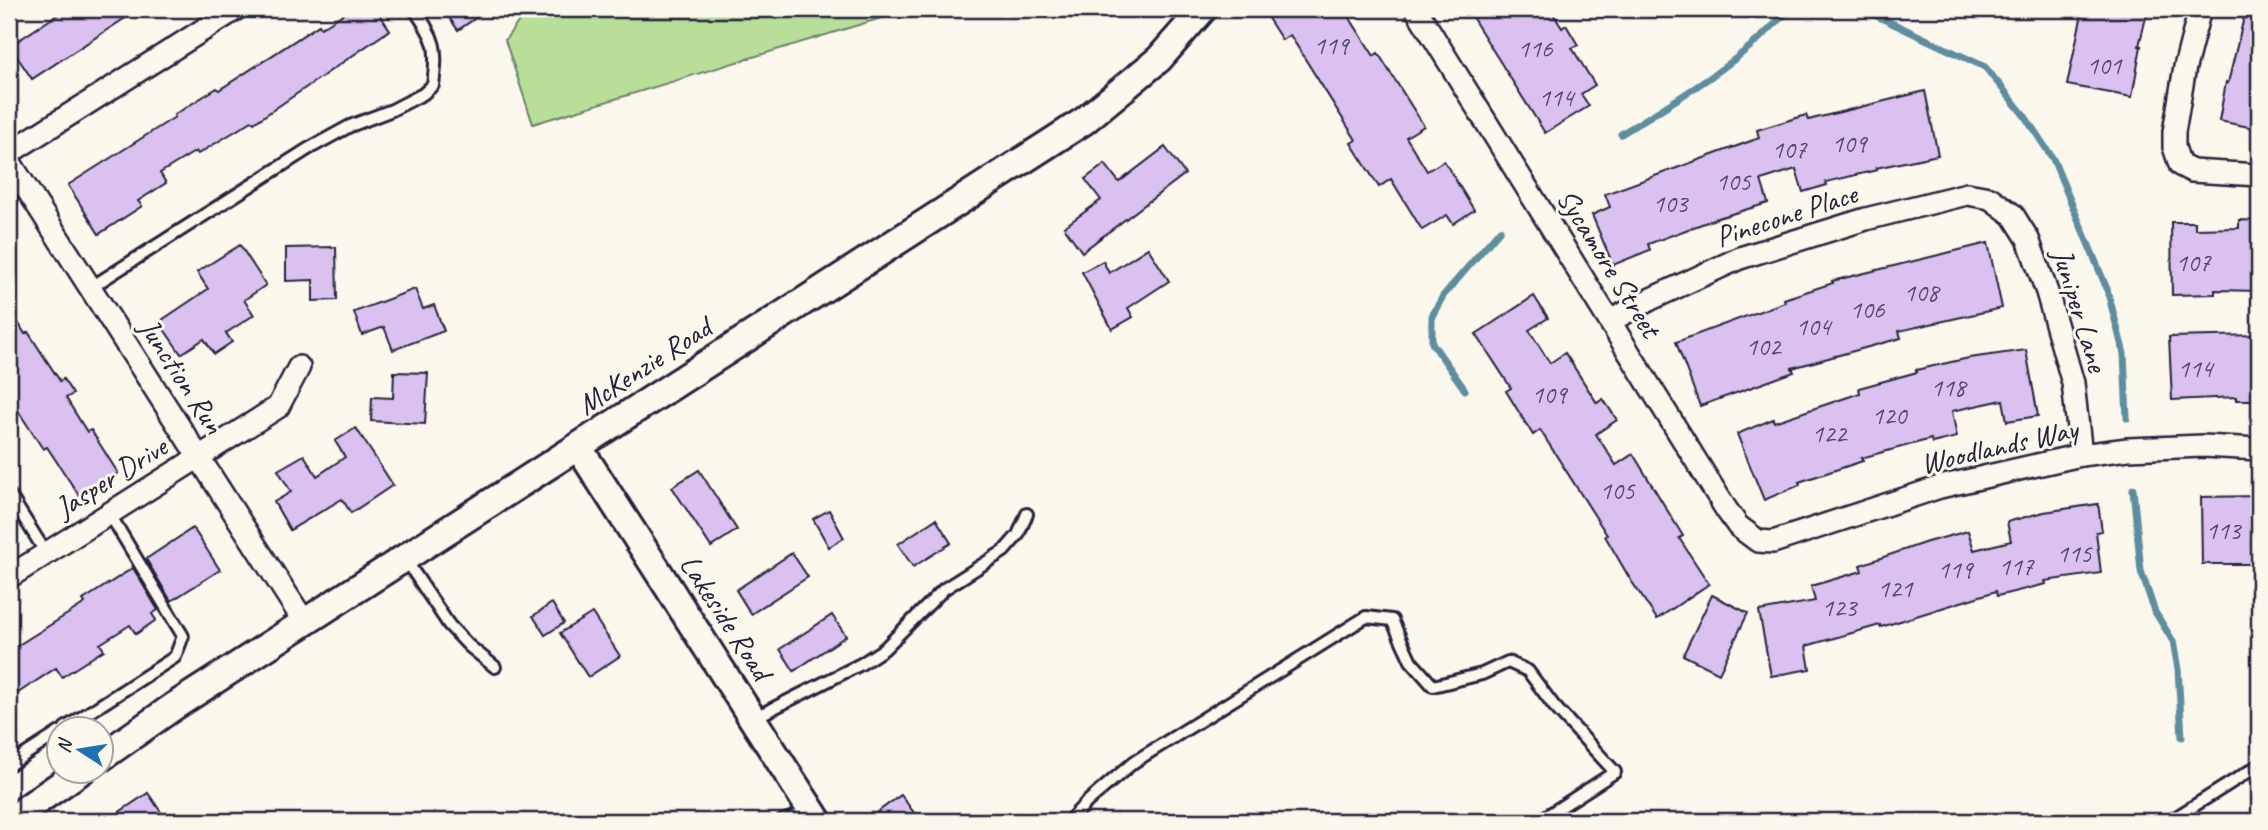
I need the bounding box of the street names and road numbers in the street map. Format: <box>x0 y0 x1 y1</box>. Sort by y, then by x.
street label: Pinecone Place <box>1711 174 1864 256</box>
street label: Sycamore Street <box>1548 182 1671 347</box>
street label: Juniper Lane <box>2043 242 2117 378</box>
street label: McKenzie Road <box>570 306 721 423</box>
street label: Junction Run <box>129 309 234 441</box>
street label: Woodlands Way <box>1917 409 2084 482</box>
street label: Jasper Drive <box>46 427 176 527</box>
street label: Lakeside Road <box>671 547 783 690</box>

